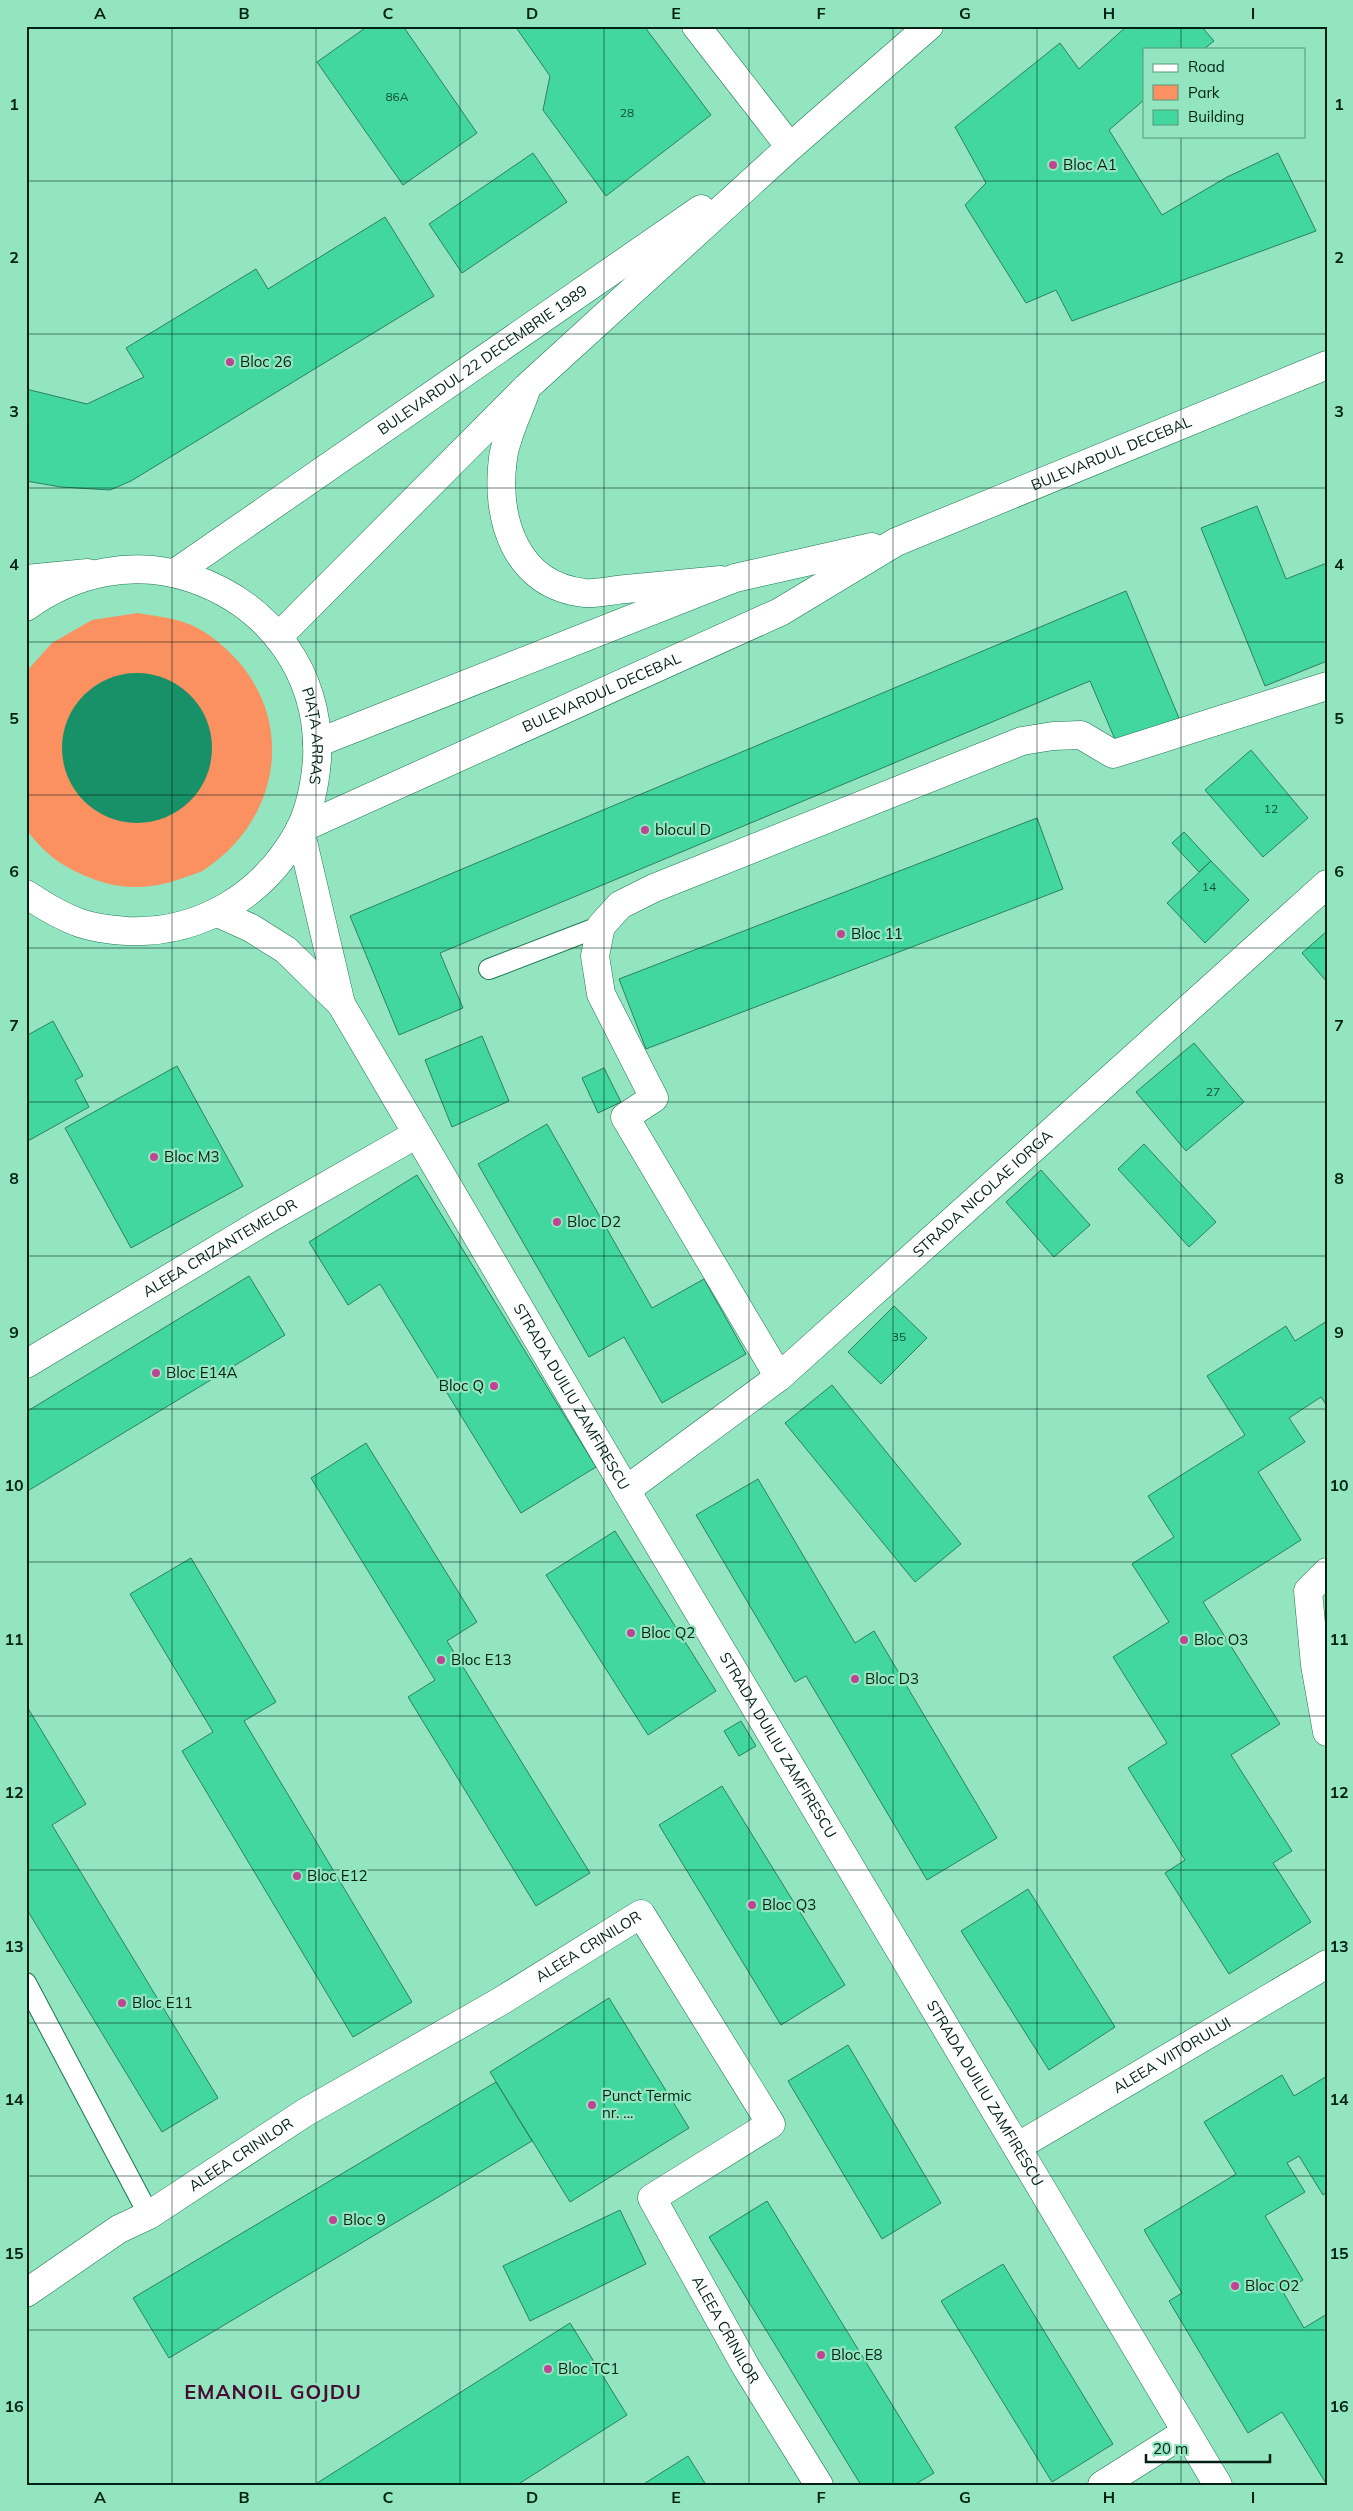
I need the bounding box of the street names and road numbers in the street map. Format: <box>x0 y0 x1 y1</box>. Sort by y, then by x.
street label: BULEVARDUL 22 DECEMBRIE 1989 <box>374 281 591 439</box>
street label: BULEVARDUL DECEBAL <box>1028 412 1194 495</box>
street label: BULEVARDUL DECEBAL <box>519 648 684 736</box>
street label: PIAȚA ARRAS <box>298 684 327 786</box>
street label: STRADA NICOLAE IORGA <box>908 1126 1056 1261</box>
street label: ALEEA CRIZANTEMELOR <box>139 1194 300 1301</box>
street label: STRADA DUILIU ZAMFIRESCU <box>510 1300 634 1493</box>
street label: STRADA DUILIU ZAMFIRESCU <box>716 1648 841 1841</box>
street label: ALEEA CRINILOR <box>532 1906 644 1986</box>
street label: STRADA DUILIU ZAMFIRESCU <box>923 1997 1048 2189</box>
street label: ALEEA VIITORULUI <box>1109 2013 1234 2097</box>
street label: ALEEA CRINILOR <box>185 2113 296 2195</box>
street label: ALEEA CRINILOR <box>688 2272 764 2387</box>

